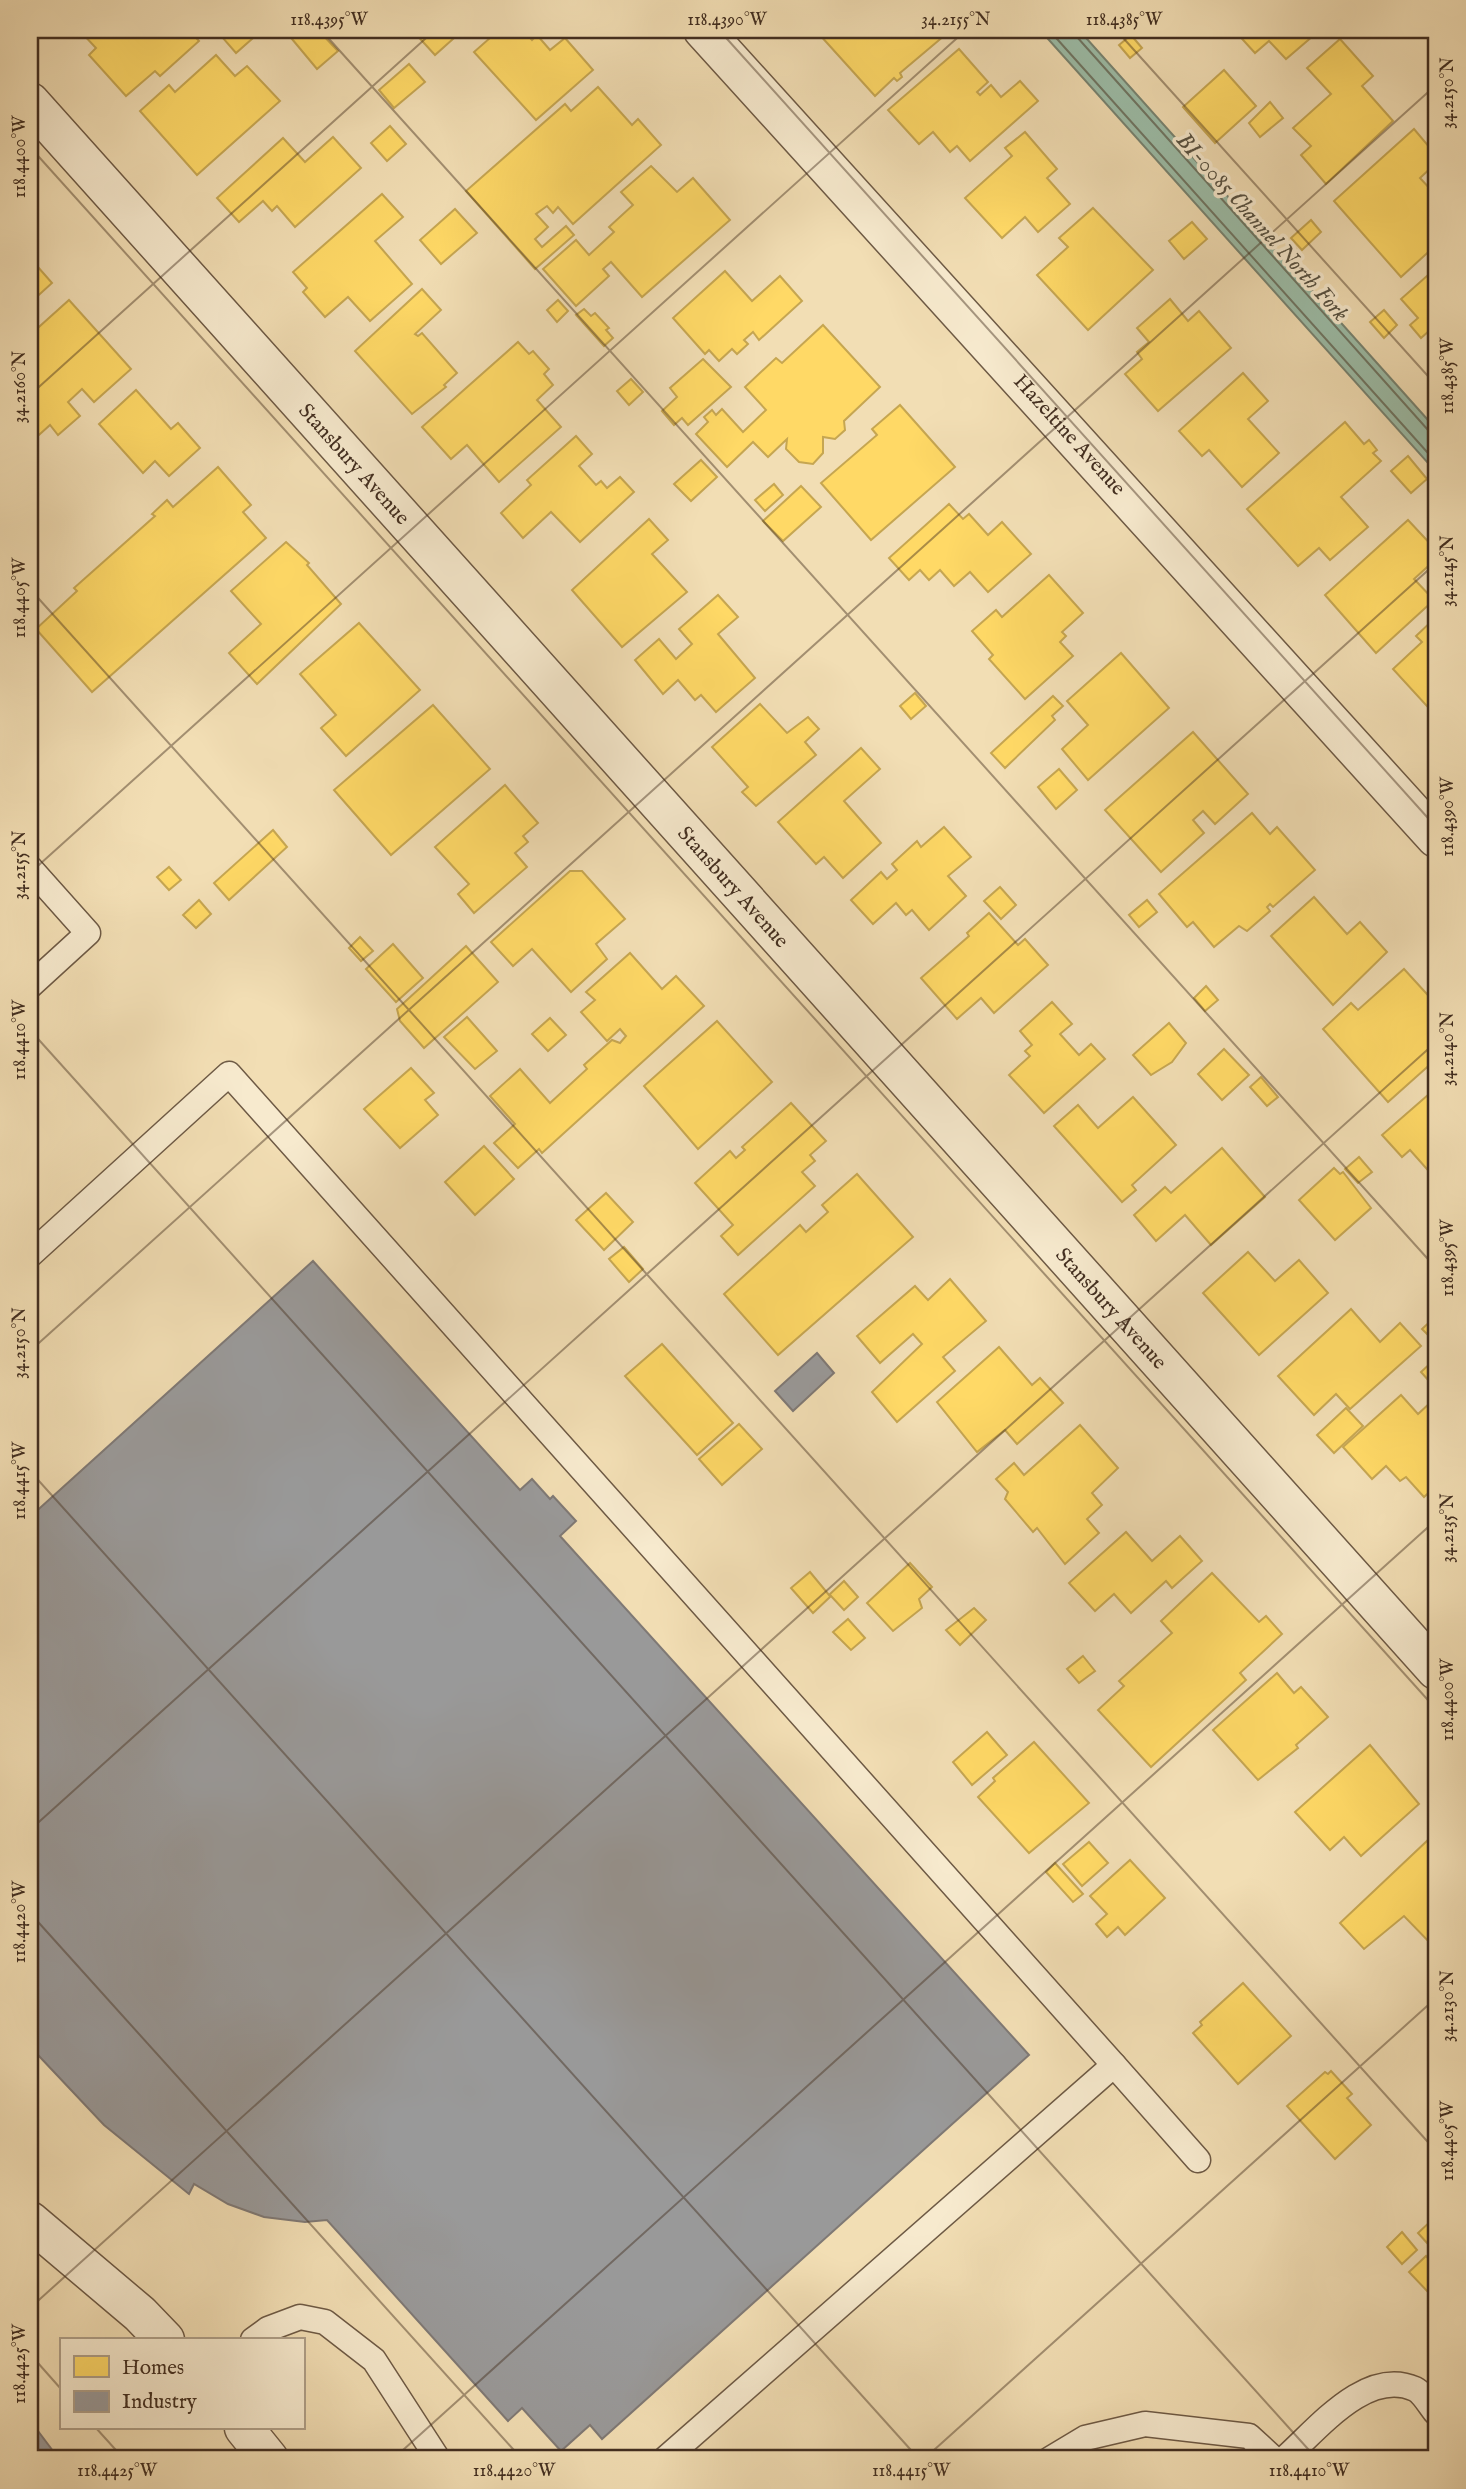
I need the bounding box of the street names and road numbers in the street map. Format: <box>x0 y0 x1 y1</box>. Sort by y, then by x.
street label: Hazeltine Avenue <box>1007 369 1131 502</box>
street label: Stansbury Avenue <box>292 398 415 532</box>
street label: Stansbury Avenue <box>671 821 794 955</box>
street label: Stansbury Avenue <box>1049 1243 1172 1376</box>

